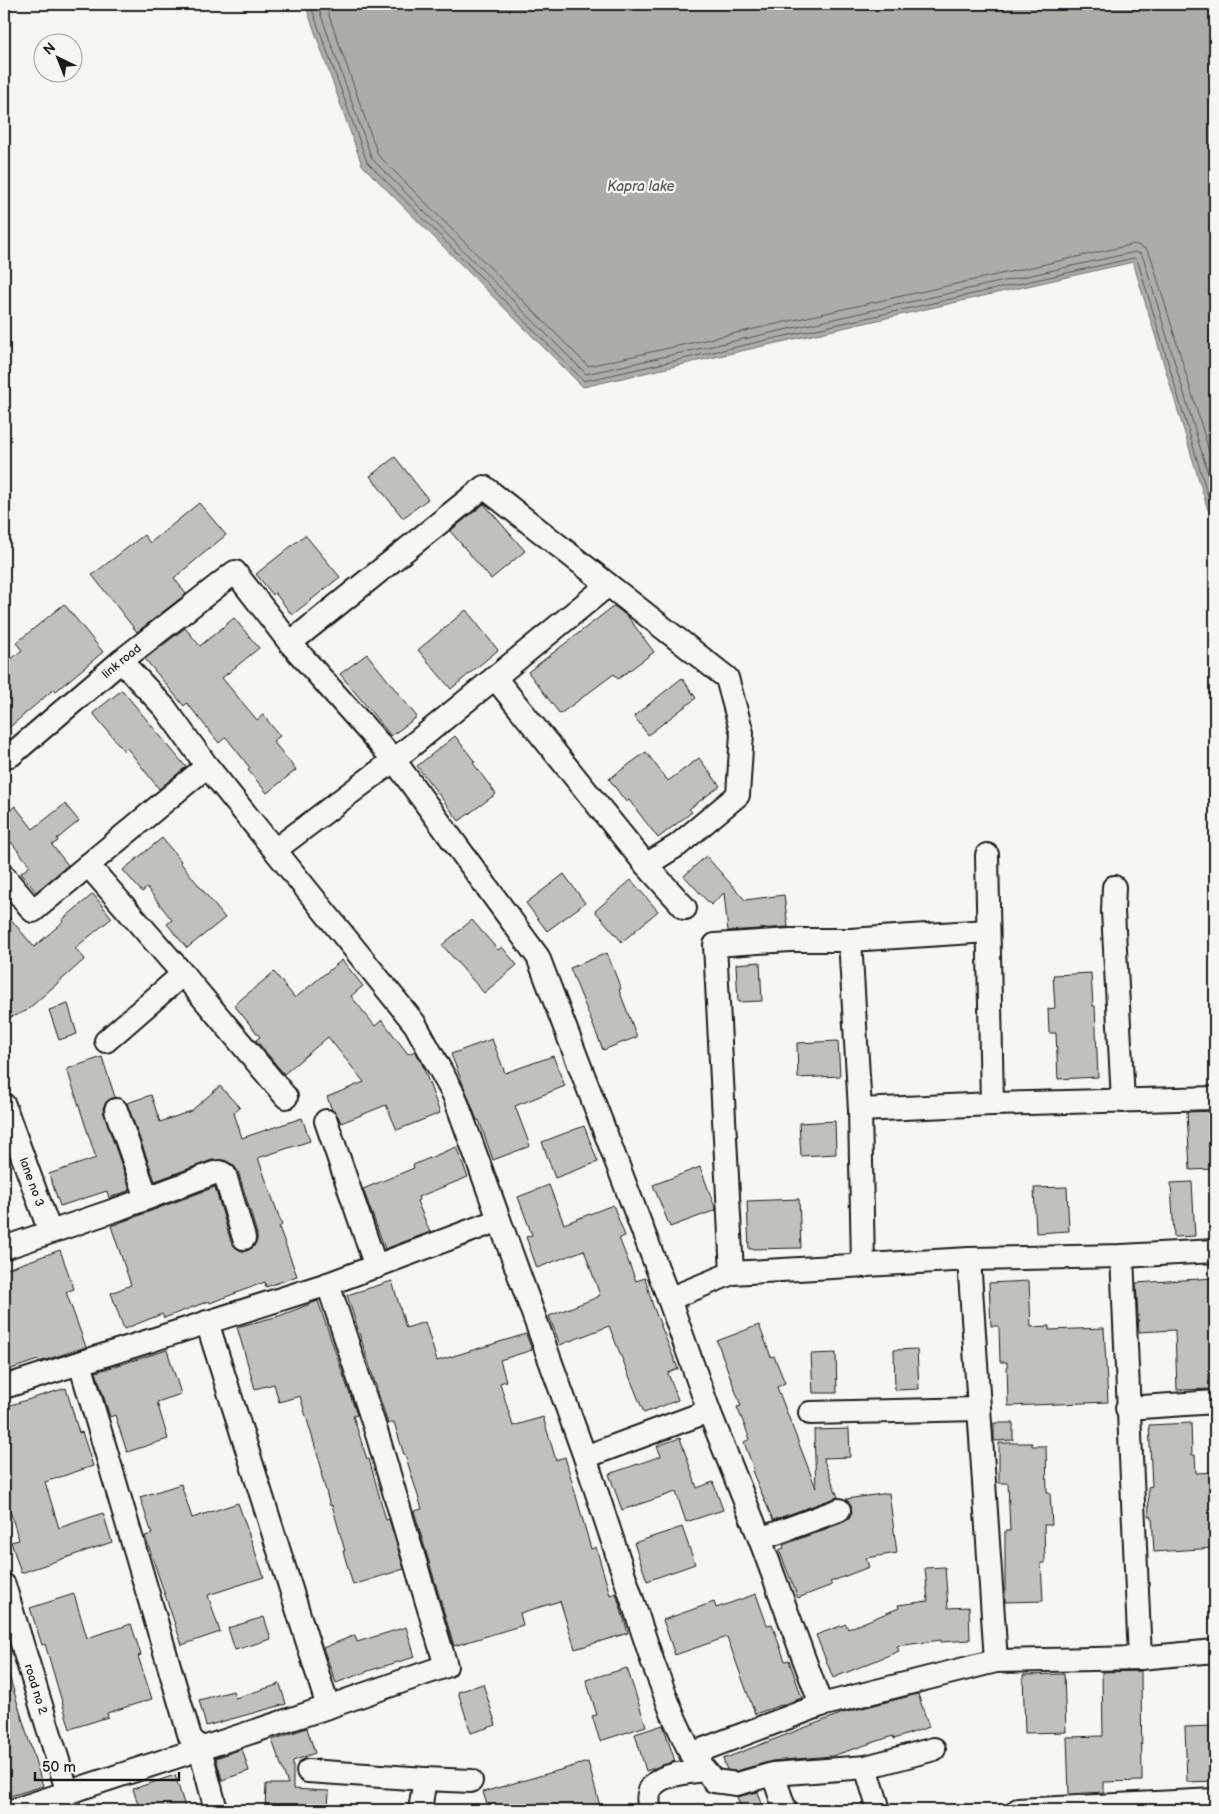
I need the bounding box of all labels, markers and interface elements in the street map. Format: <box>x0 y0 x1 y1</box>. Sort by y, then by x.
north arrow <box>32 32 82 82</box>
text: N <box>40 39 59 59</box>
water label: Kapra lake <box>607 178 675 195</box>
street label: link road <box>99 641 144 681</box>
street label: lane no 3 <box>16 1156 48 1209</box>
street label: road no 2 <box>21 1662 51 1716</box>
scale bar <box>35 1749 179 1781</box>
text: 50 m <box>42 1758 76 1777</box>

